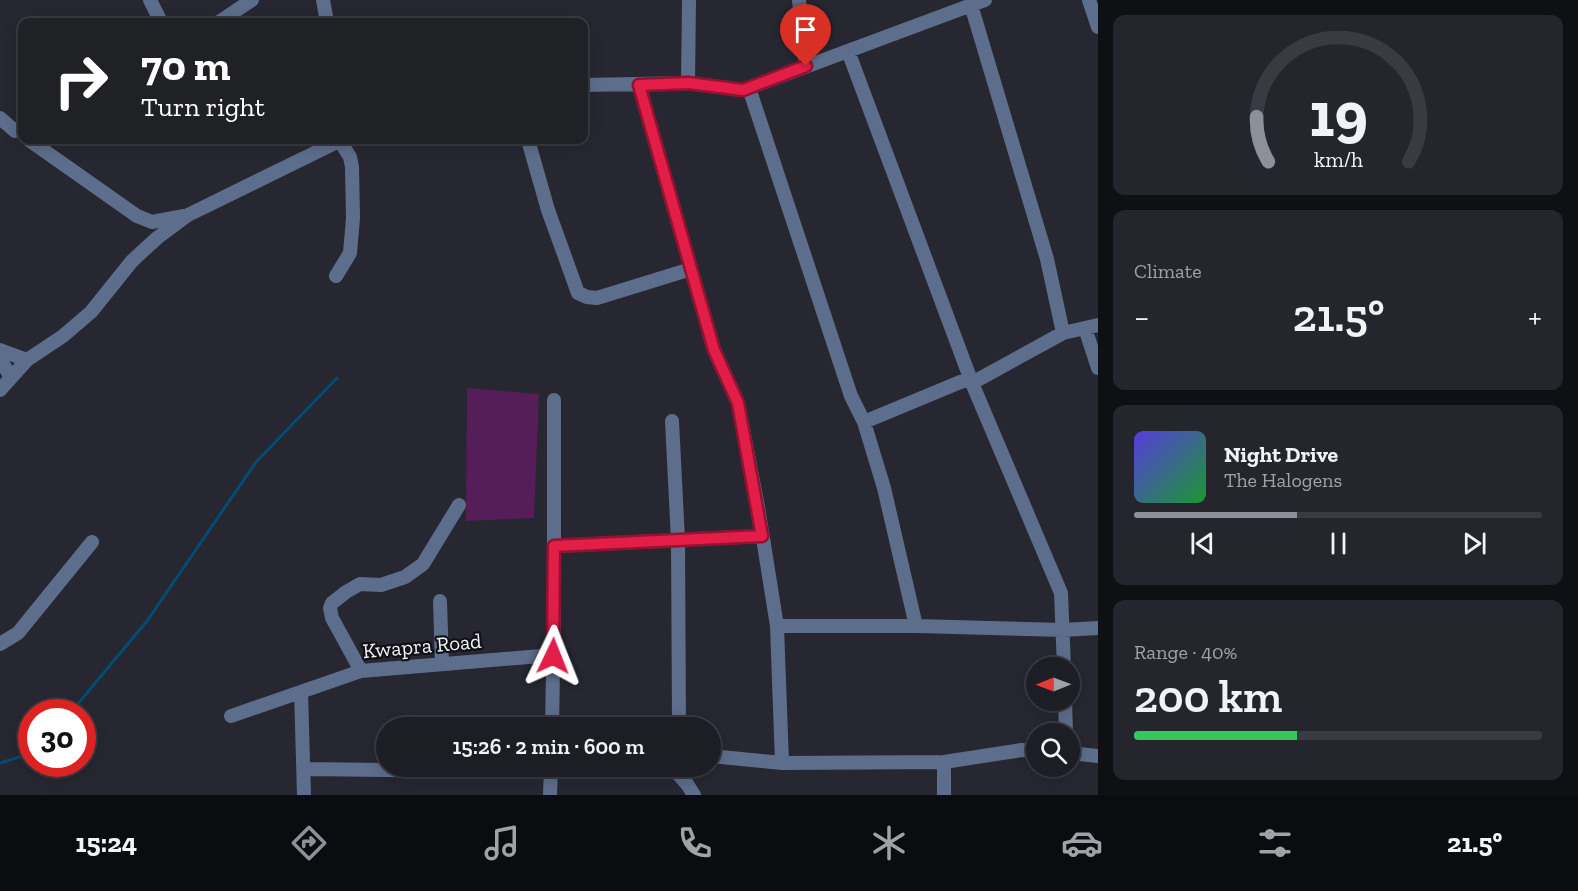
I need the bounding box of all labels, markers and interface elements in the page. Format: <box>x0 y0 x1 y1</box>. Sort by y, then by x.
pin <box>780 4 831 66</box>
icon: arrive <box>789 13 822 46</box>
text: 70 m <box>141 40 231 91</box>
icon: right <box>42 42 120 120</box>
text: 19 <box>1309 77 1367 152</box>
text: Turn right <box>141 91 265 123</box>
text: km/h <box>1314 147 1362 172</box>
text: Climate <box>1134 259 1202 283</box>
text: 21.5° <box>1293 289 1385 343</box>
text: − <box>1134 297 1149 336</box>
text: + <box>1528 297 1542 336</box>
text: Night Drive <box>1224 441 1338 468</box>
text: The Halogens <box>1224 468 1342 492</box>
icon: previous <box>1186 527 1219 560</box>
icon: pause <box>1322 527 1355 560</box>
icon: next <box>1458 527 1491 560</box>
position arrow <box>521 624 585 688</box>
street label: Kwapra Road <box>361 628 483 663</box>
text: Range · 40% <box>1134 640 1237 664</box>
north arrow <box>1026 657 1080 711</box>
map controls <box>1026 657 1080 777</box>
text: 200 km <box>1134 670 1282 724</box>
speed limit sign: 30 <box>18 699 96 777</box>
button: search <box>1026 723 1080 777</box>
text: 15:26 · 2 min · 600 m <box>453 733 644 760</box>
icon: directions <box>288 822 330 864</box>
icon: music <box>481 822 523 864</box>
icon: phone <box>674 822 716 864</box>
icon: climate <box>868 822 910 864</box>
icon: car <box>1061 822 1103 864</box>
icon: filters <box>1254 822 1296 864</box>
text: 15:24 <box>76 827 137 859</box>
text: 21.5° <box>1447 827 1502 859</box>

